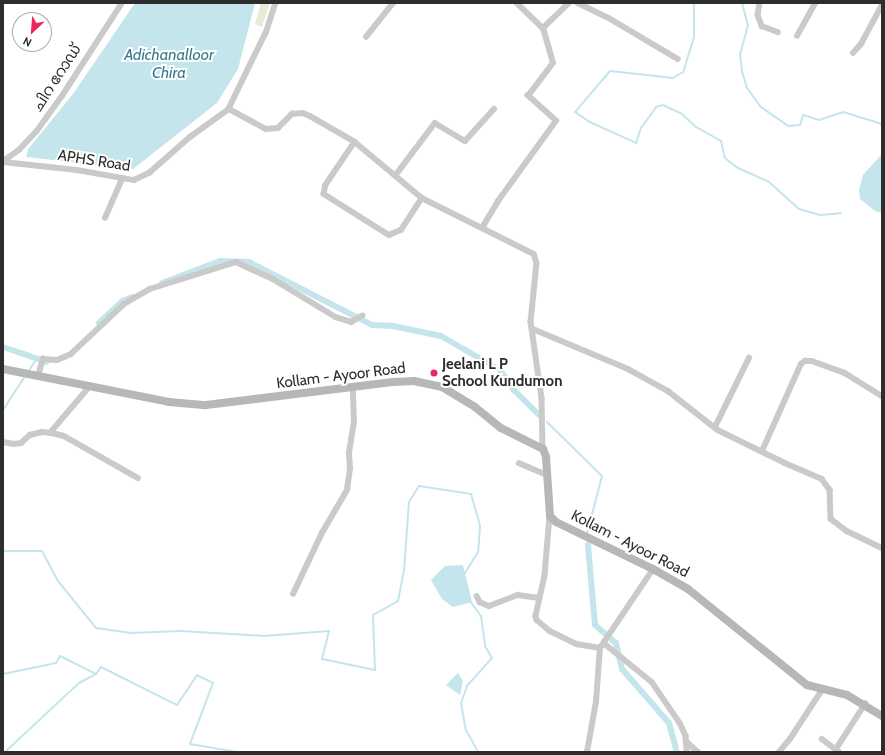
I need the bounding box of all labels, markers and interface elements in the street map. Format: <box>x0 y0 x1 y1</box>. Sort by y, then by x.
north arrow <box>12 12 52 52</box>
text: N <box>21 34 34 50</box>
street label: ചിറ റോഡ് <box>29 41 85 115</box>
water label: Adichanalloor Chira <box>124 45 214 83</box>
street label: APHS Road <box>57 146 131 176</box>
place label: Jeelani L P School Kundumon <box>442 355 562 390</box>
street label: Kollam - Ayoor Road <box>275 359 407 393</box>
marker: Jeelani L P School Kundumon <box>429 368 439 378</box>
street label: Kollam - Ayoor Road <box>568 506 692 582</box>

